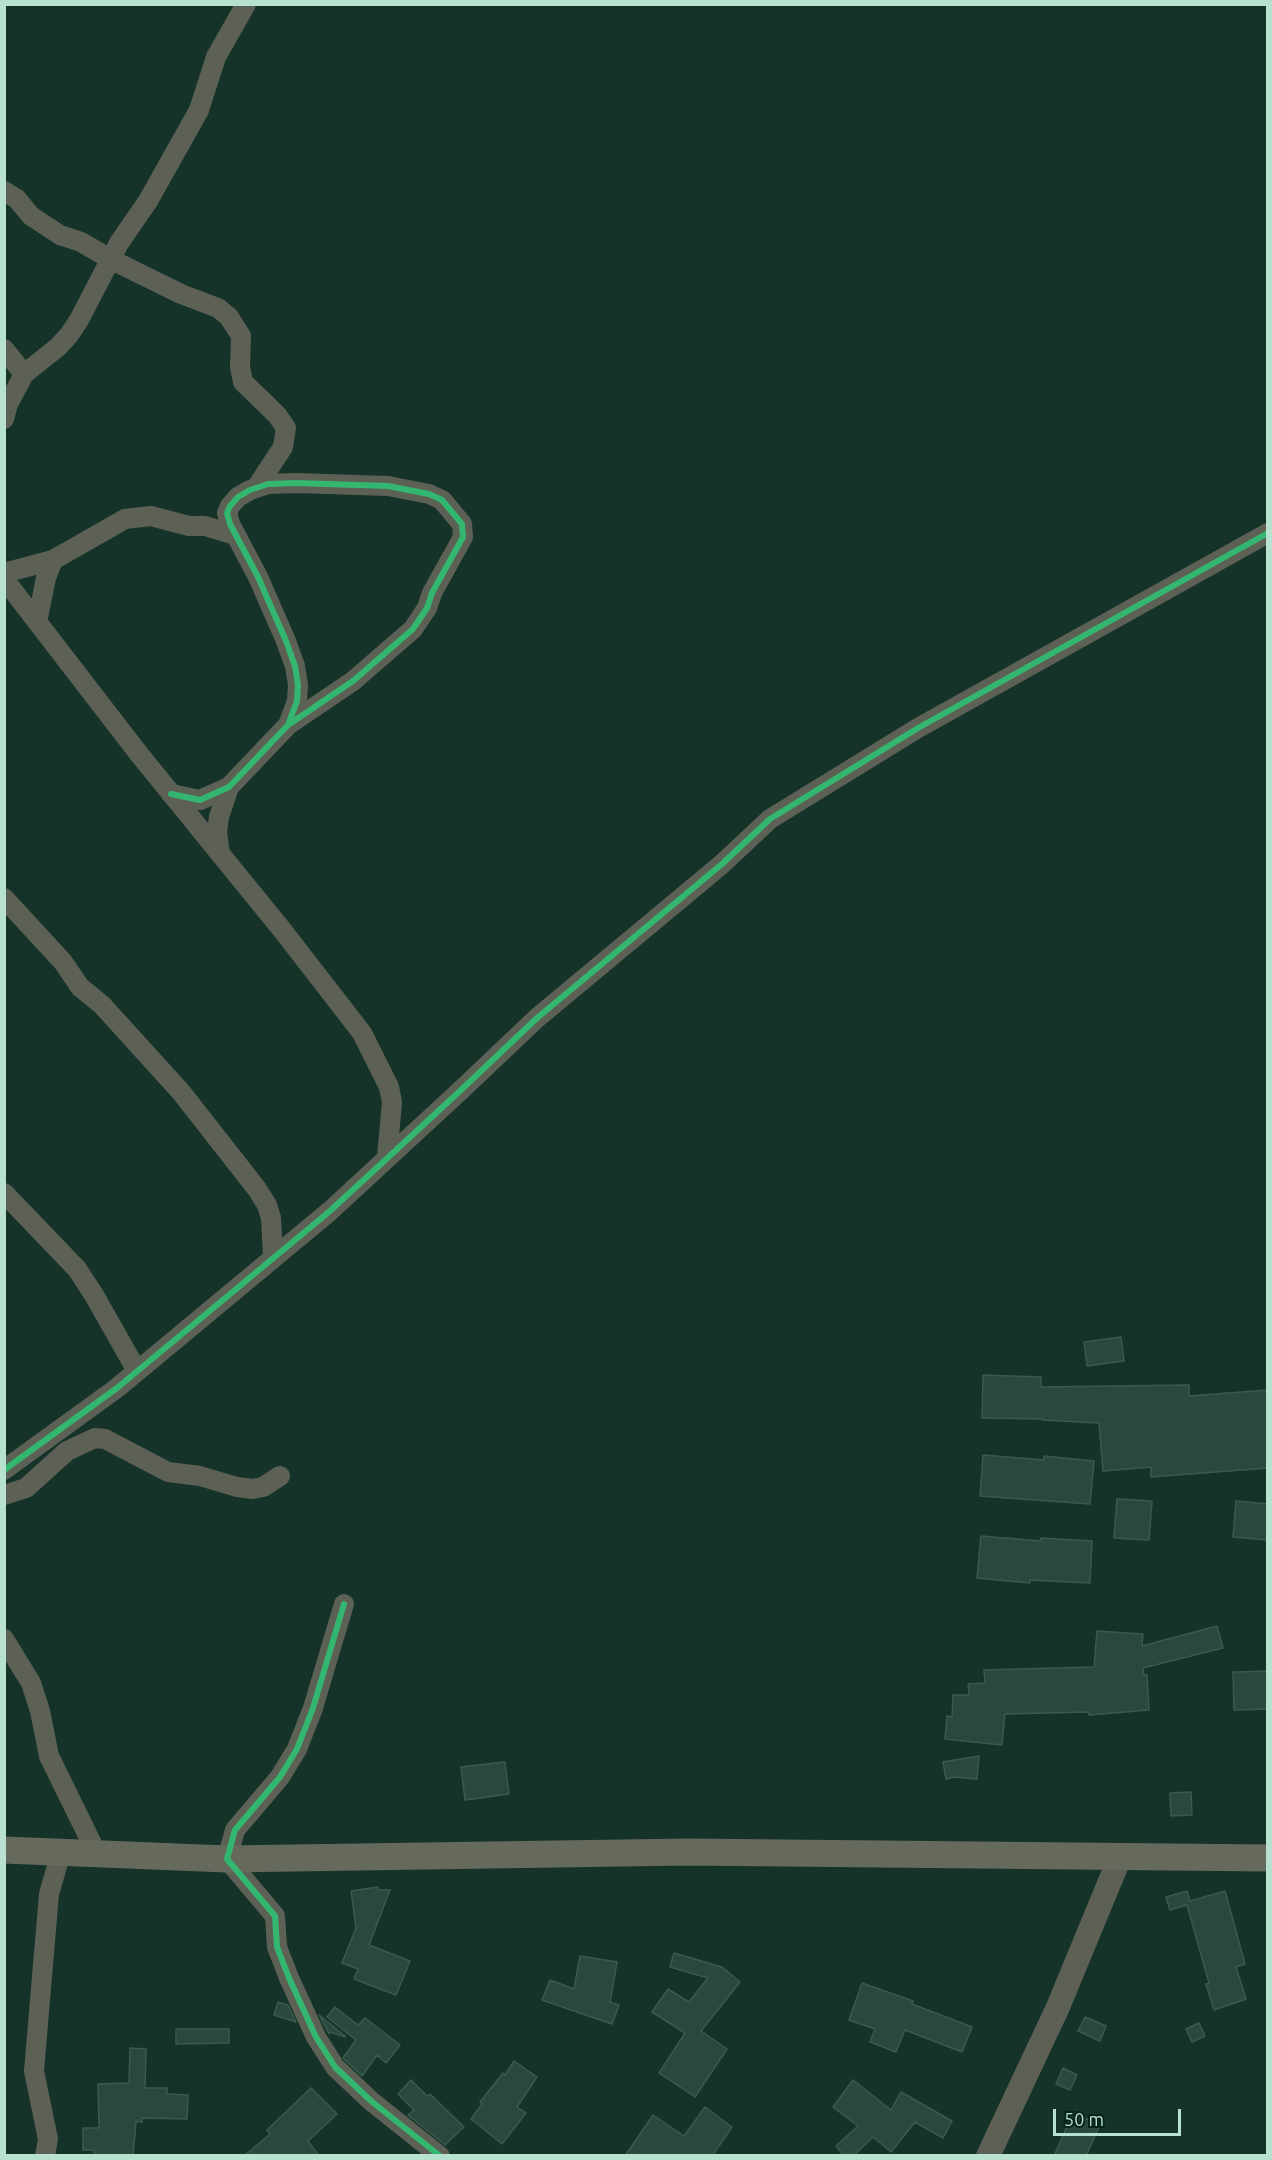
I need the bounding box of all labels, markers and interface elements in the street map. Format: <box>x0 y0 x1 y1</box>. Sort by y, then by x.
scale bar <box>1056 2097 1184 2135</box>
text: 50 m <box>1064 2109 1104 2129</box>

